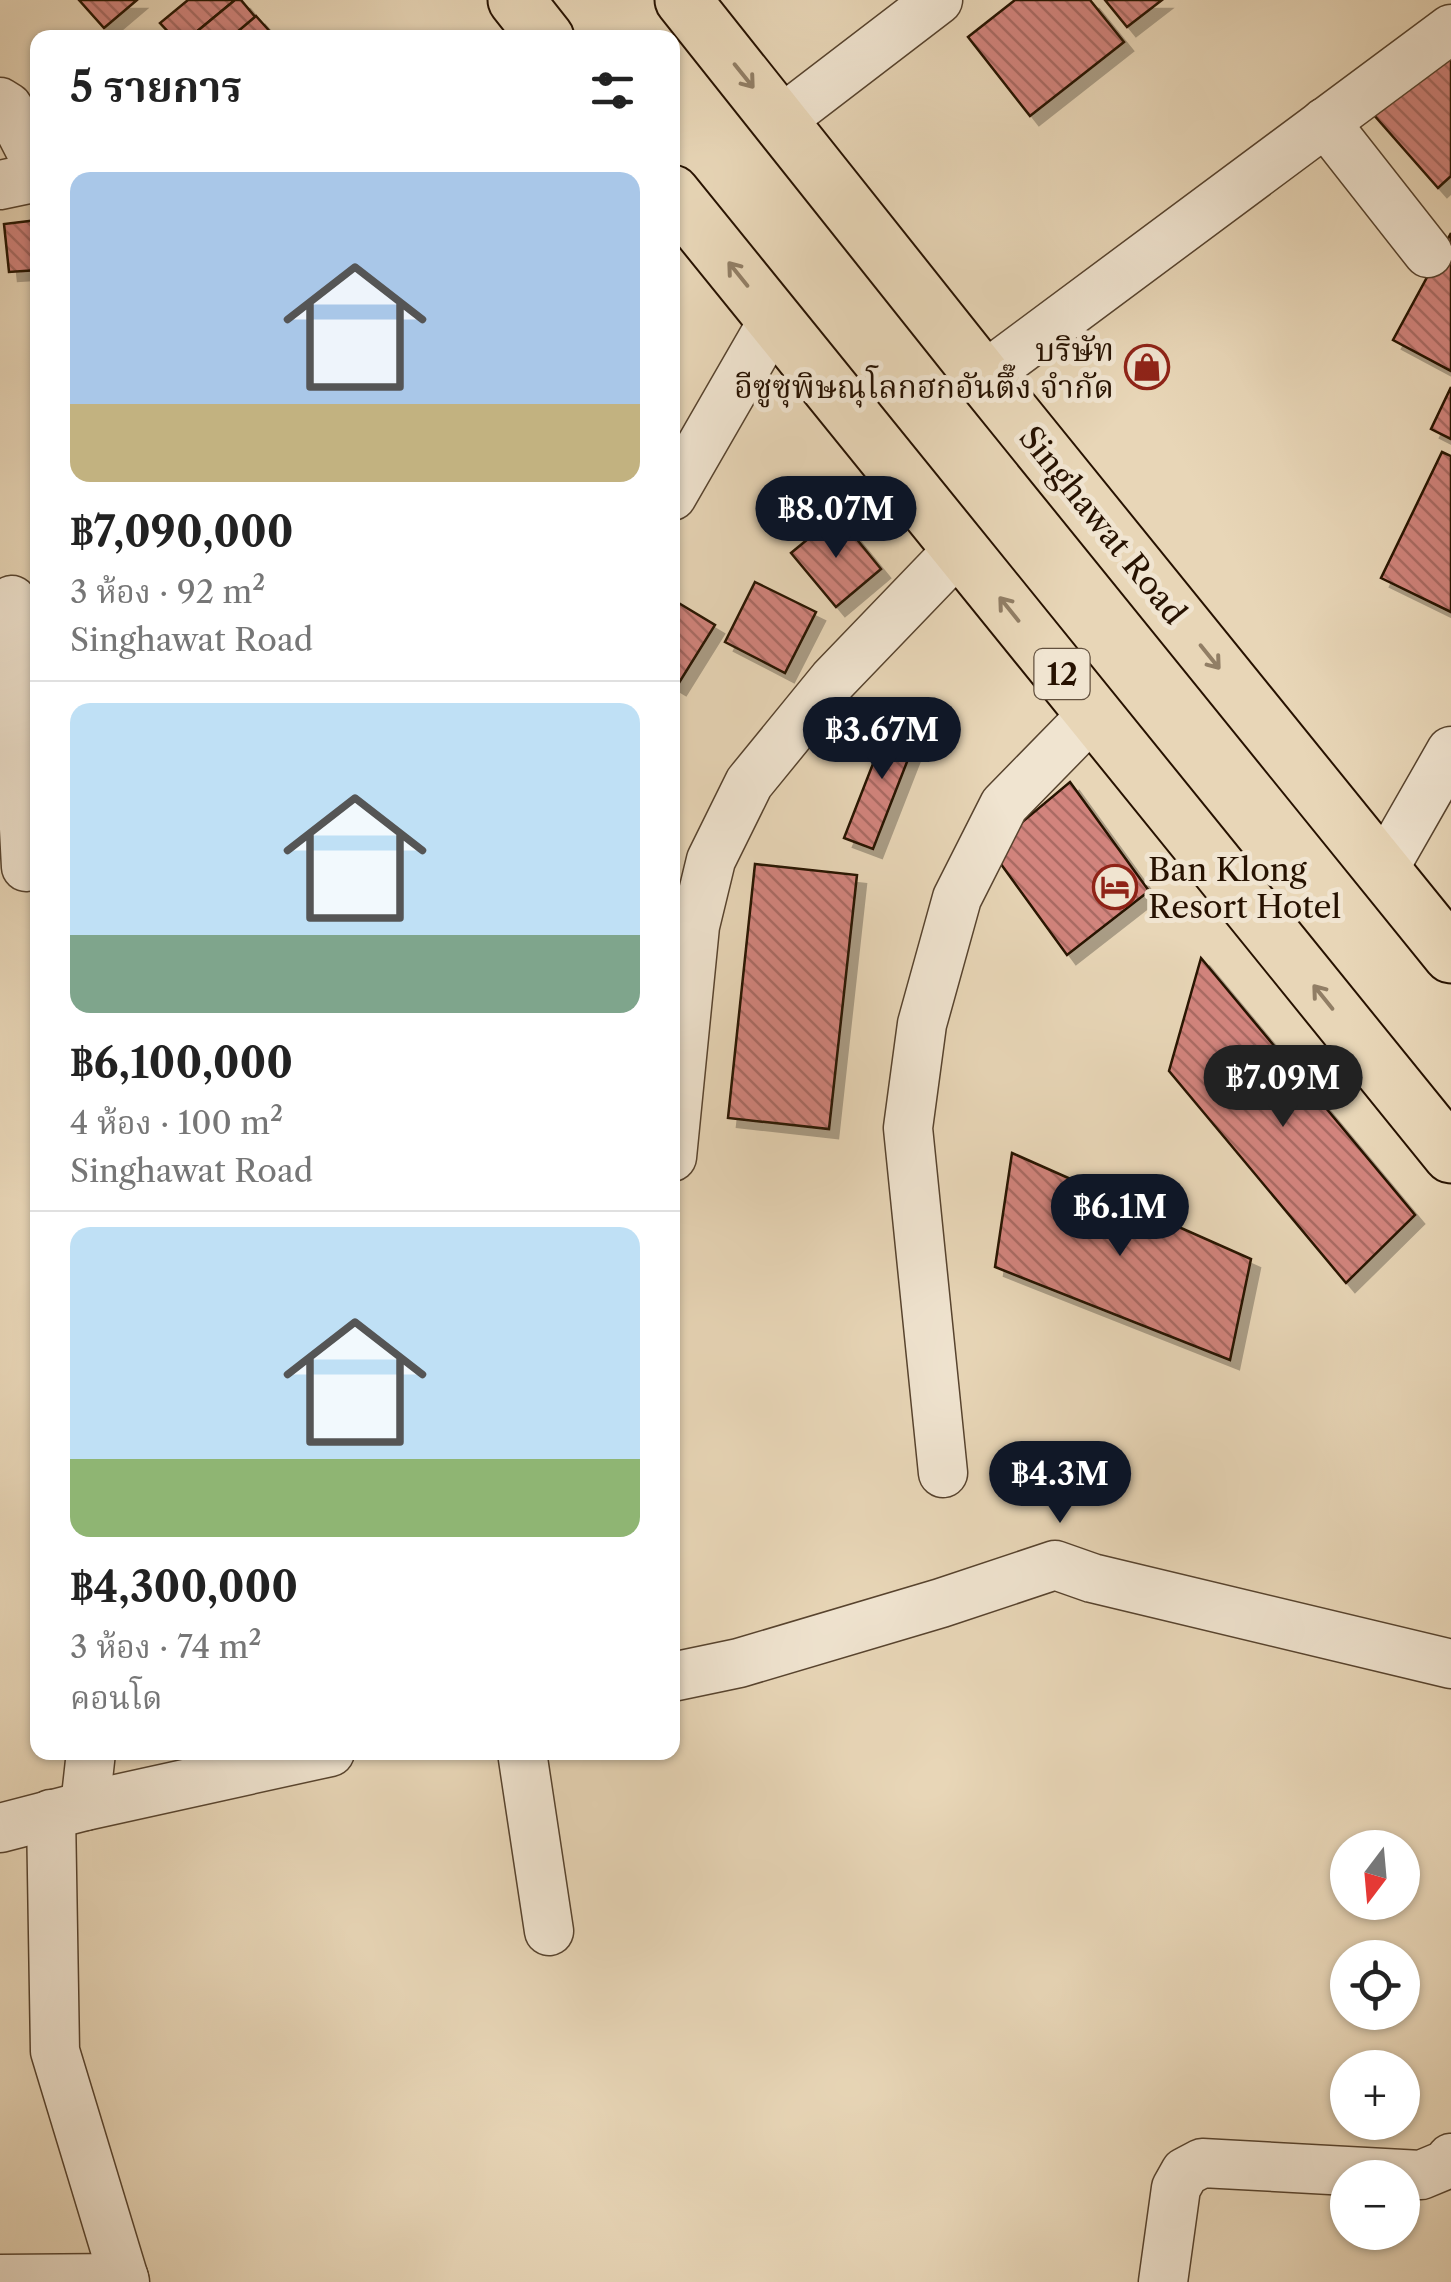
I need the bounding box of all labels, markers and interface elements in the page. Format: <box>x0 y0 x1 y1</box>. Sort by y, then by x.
text: 5 รายการ <box>70 61 242 113</box>
one-way arrow <box>733 62 755 88</box>
icon: filters <box>585 63 640 118</box>
icon: home <box>265 237 445 417</box>
one-way arrow <box>727 262 749 288</box>
place label: บริษัท อีซูซุพิษณุโลกฮกอันตึ๊ง จำกัด <box>734 330 1114 408</box>
shop icon: บริษัท อีซูซุพิษณุโลกฮกอันตึ๊ง จำกัด <box>1124 344 1170 390</box>
street label: Singhawat Road <box>1011 418 1195 632</box>
pin: ฿8.07M <box>755 476 917 561</box>
text: ฿8.07M <box>777 489 895 528</box>
text: ฿7,090,000 <box>70 506 293 558</box>
text: 3 ห้อง · 92 m² <box>70 572 265 611</box>
one-way arrow <box>998 596 1020 622</box>
text: Singhawat Road <box>70 620 313 659</box>
one-way arrow <box>1199 644 1221 670</box>
road number: 12 <box>1034 649 1090 699</box>
pin: ฿3.67M <box>801 697 963 782</box>
text: ฿3.67M <box>825 710 939 749</box>
icon: home <box>265 768 445 948</box>
place label: Ban Klong Resort Hotel <box>1148 850 1341 926</box>
hotel icon: Ban Klong Resort Hotel <box>1092 864 1138 910</box>
one-way arrow <box>1312 985 1334 1011</box>
text: ฿6,100,000 <box>70 1037 293 1089</box>
pin: ฿7.09M <box>1202 1045 1364 1130</box>
text: ฿7.09M <box>1226 1058 1340 1097</box>
text: 4 ห้อง · 100 m² <box>70 1103 283 1142</box>
text: Singhawat Road <box>70 1151 313 1190</box>
pin: ฿6.1M <box>1050 1174 1190 1259</box>
text: ฿6.1M <box>1073 1187 1167 1226</box>
icon: home <box>265 1292 445 1472</box>
pin: ฿4.3M <box>990 1441 1130 1526</box>
text: ฿4.3M <box>1011 1454 1109 1493</box>
text: ฿4,300,000 <box>70 1561 298 1613</box>
text: 3 ห้อง · 74 m² <box>70 1627 262 1666</box>
text: คอนโด <box>70 1678 163 1717</box>
north arrow <box>1330 1830 1420 1920</box>
map controls <box>1330 1830 1420 2250</box>
button: locate <box>1330 1940 1420 2030</box>
button: + <box>1330 2050 1420 2140</box>
button: − <box>1330 2160 1420 2250</box>

